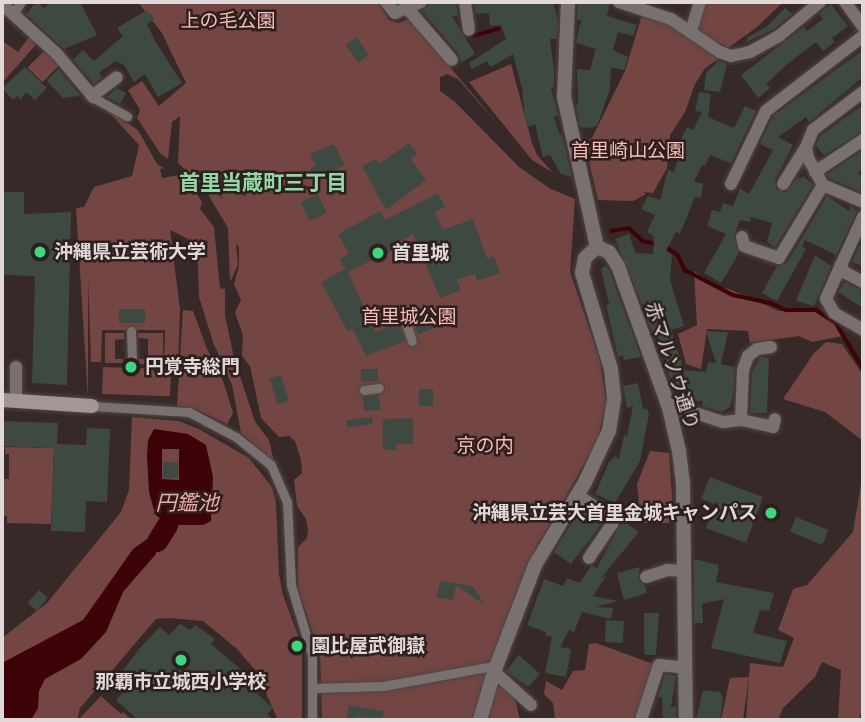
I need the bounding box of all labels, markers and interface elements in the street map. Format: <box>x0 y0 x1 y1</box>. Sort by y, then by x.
park label: 上の毛公園 <box>181 10 275 32</box>
park label: 首里崎山公園 <box>571 140 685 162</box>
district label: 首里当蔵町三丁目 <box>179 170 347 196</box>
place label: 沖縄県立芸術大学 <box>54 241 206 263</box>
place label: 首里城 <box>392 242 449 264</box>
marker: 沖縄県立芸術大学 <box>32 244 48 260</box>
marker: 首里城 <box>370 245 386 261</box>
street label: 赤マルソウ通り <box>641 299 703 433</box>
park label: 首里城公園 <box>362 306 456 328</box>
place label: 円覚寺総門 <box>145 356 240 378</box>
marker: 円覚寺総門 <box>123 359 139 375</box>
park label: 京の内 <box>457 435 513 457</box>
water label: 円鑑池 <box>156 490 218 516</box>
place label: 沖縄県立芸大首里金城キャンパス <box>472 502 757 524</box>
marker: 沖縄県立芸大首里金城キャンパス <box>763 505 779 521</box>
place label: 園比屋武御嶽 <box>311 635 425 657</box>
marker: 園比屋武御嶽 <box>289 638 305 654</box>
marker: 那覇市立城西小学校 <box>173 652 189 668</box>
place label: 那覇市立城西小学校 <box>96 671 266 693</box>

